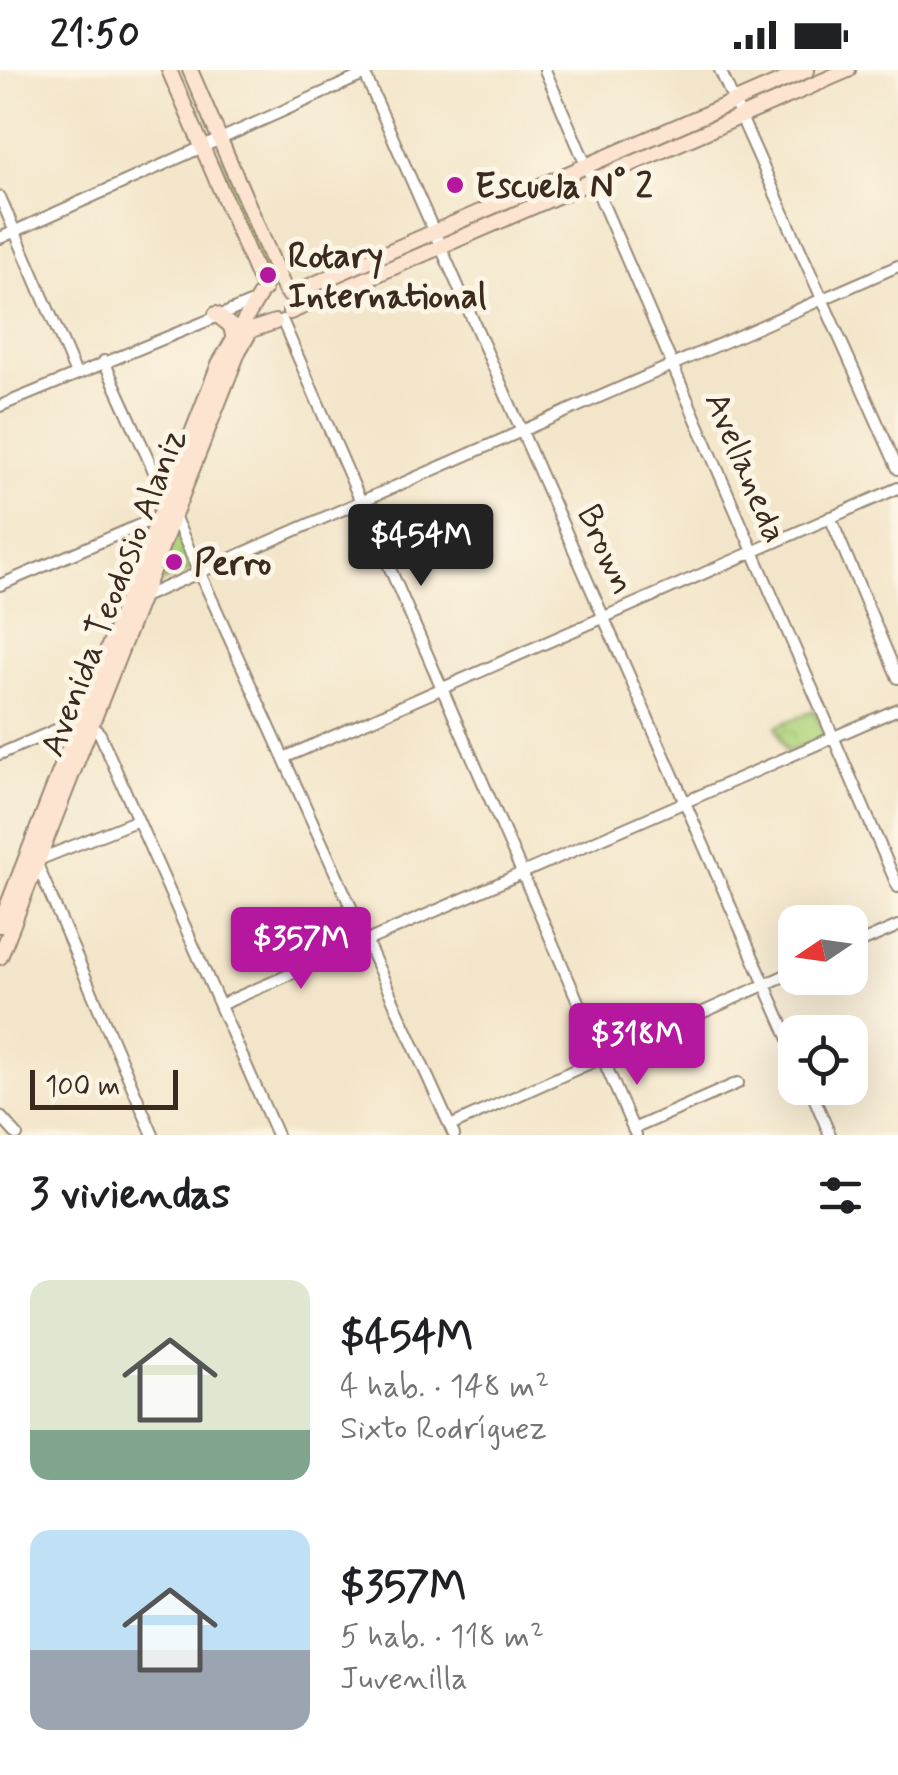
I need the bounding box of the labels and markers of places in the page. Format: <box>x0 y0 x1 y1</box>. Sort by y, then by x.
place label: Escuela N° 2 <box>475 164 654 210</box>
marker: Escuela N° 2 <box>444 174 466 196</box>
place label: Rotary International <box>288 234 486 320</box>
marker: Rotary International <box>257 264 279 286</box>
pin: $454M <box>351 504 491 589</box>
place label: Perro <box>194 541 272 587</box>
marker: Perro <box>163 551 185 573</box>
pin: $357M <box>231 907 371 992</box>
pin: $318M <box>567 1003 707 1088</box>

